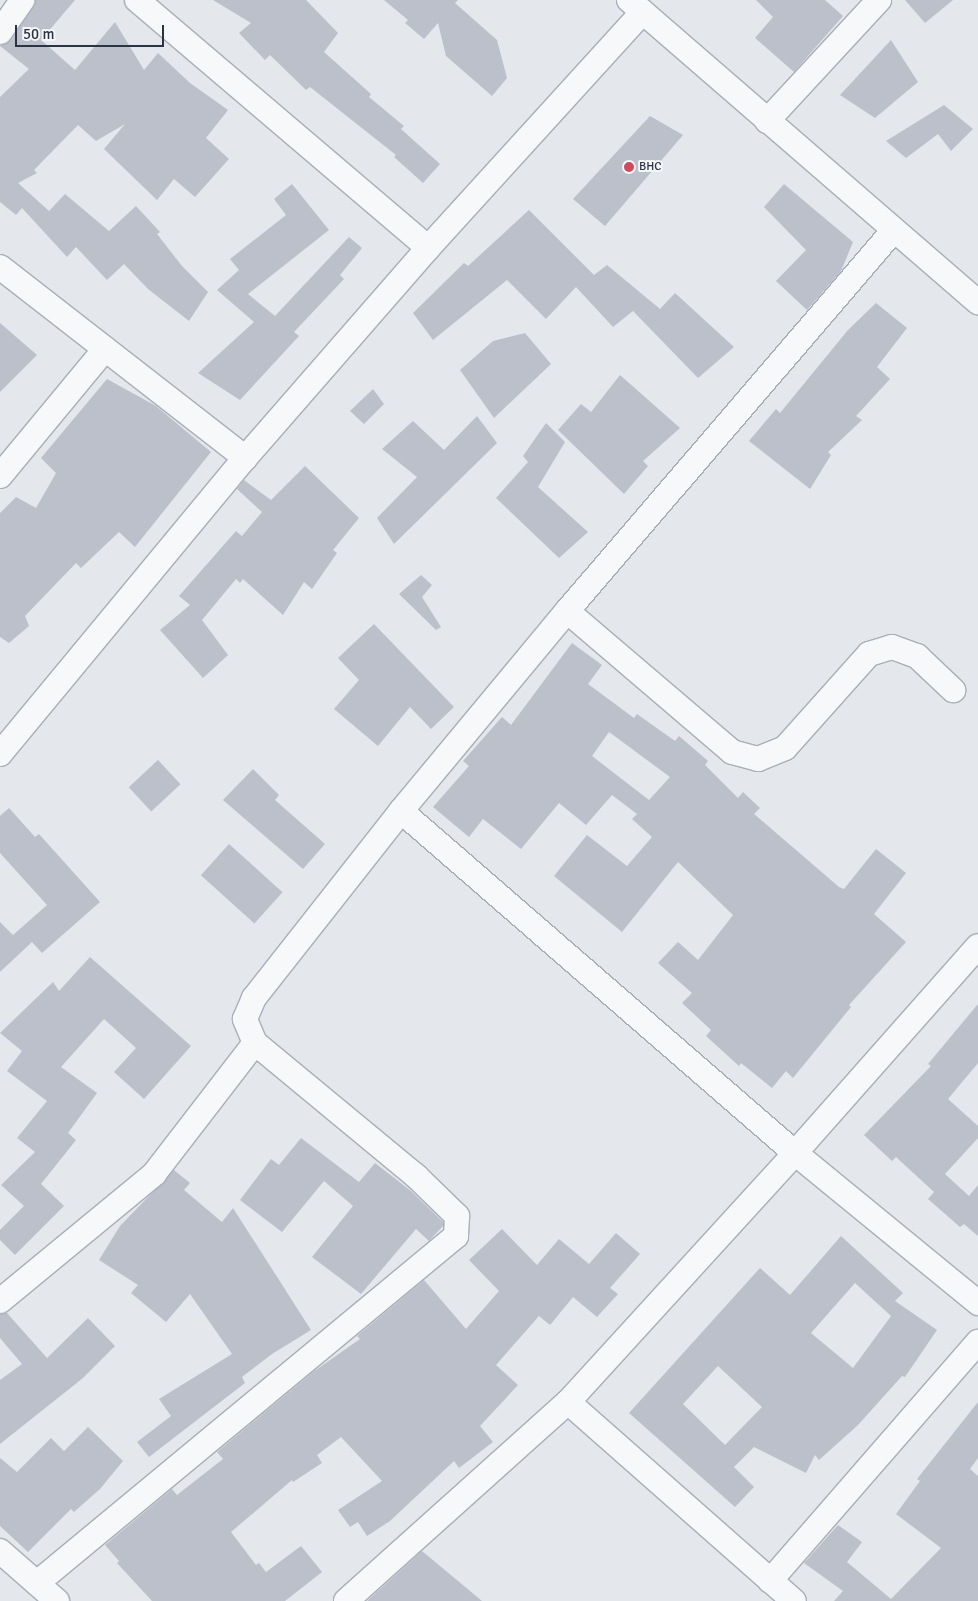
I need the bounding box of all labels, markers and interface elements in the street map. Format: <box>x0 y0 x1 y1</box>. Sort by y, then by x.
scale bar <box>18 15 166 47</box>
text: 50 m <box>23 25 54 43</box>
place label: BHC <box>639 160 662 174</box>
marker: BHC <box>623 161 635 173</box>

